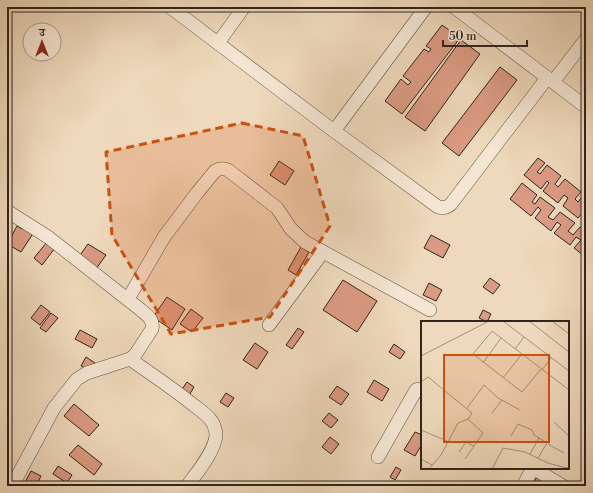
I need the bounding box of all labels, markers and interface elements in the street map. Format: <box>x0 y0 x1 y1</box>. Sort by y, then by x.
north arrow <box>22 22 62 62</box>
scale bar <box>443 22 527 48</box>
text: उ <box>38 26 46 40</box>
text: 50 m <box>449 29 477 44</box>
inset map <box>421 321 569 469</box>

